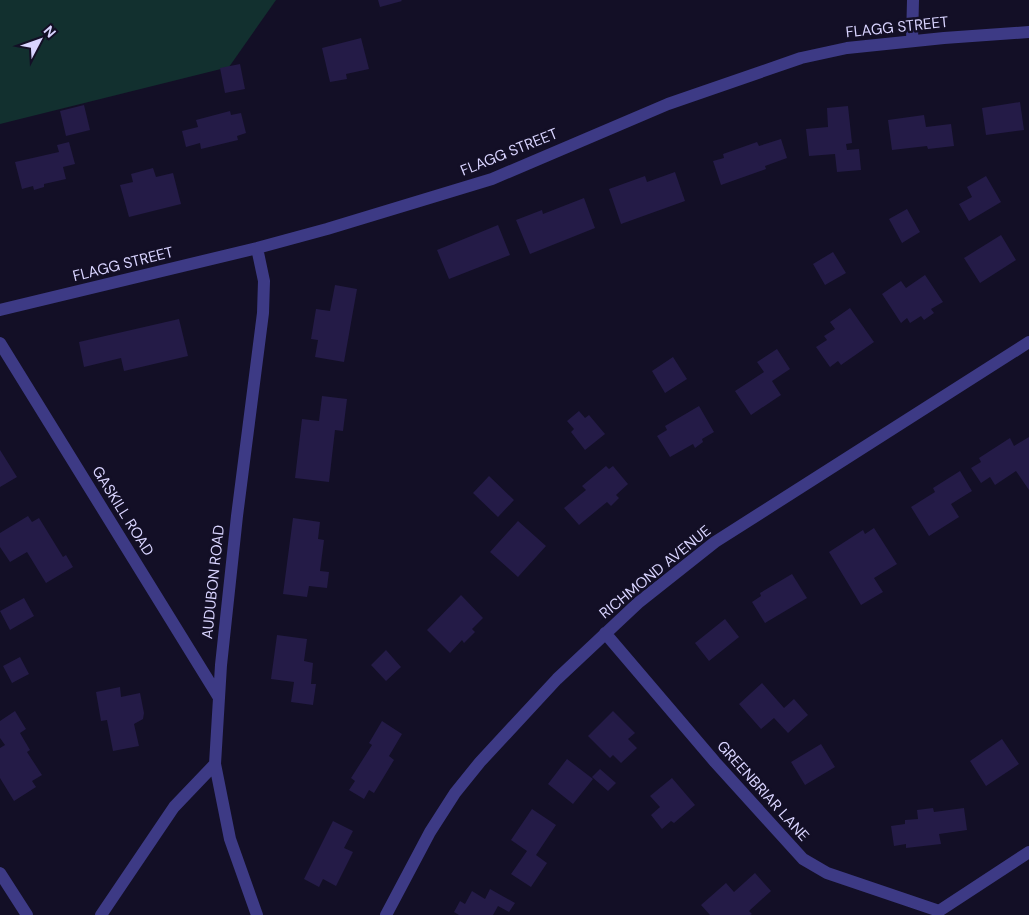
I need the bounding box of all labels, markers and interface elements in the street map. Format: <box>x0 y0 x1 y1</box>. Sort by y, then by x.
street label: FLAGG STREET <box>845 12 949 42</box>
north arrow <box>15 15 65 65</box>
text: N <box>40 22 60 41</box>
street label: FLAGG STREET <box>457 123 561 181</box>
street label: FLAGG STREET <box>71 242 175 286</box>
street label: GASKILL ROAD <box>87 462 159 560</box>
street label: RICHMOND AVENUE <box>595 521 715 623</box>
street label: AUDUBON ROAD <box>197 524 229 640</box>
street label: GREENBRIAR LANE <box>713 737 813 845</box>

